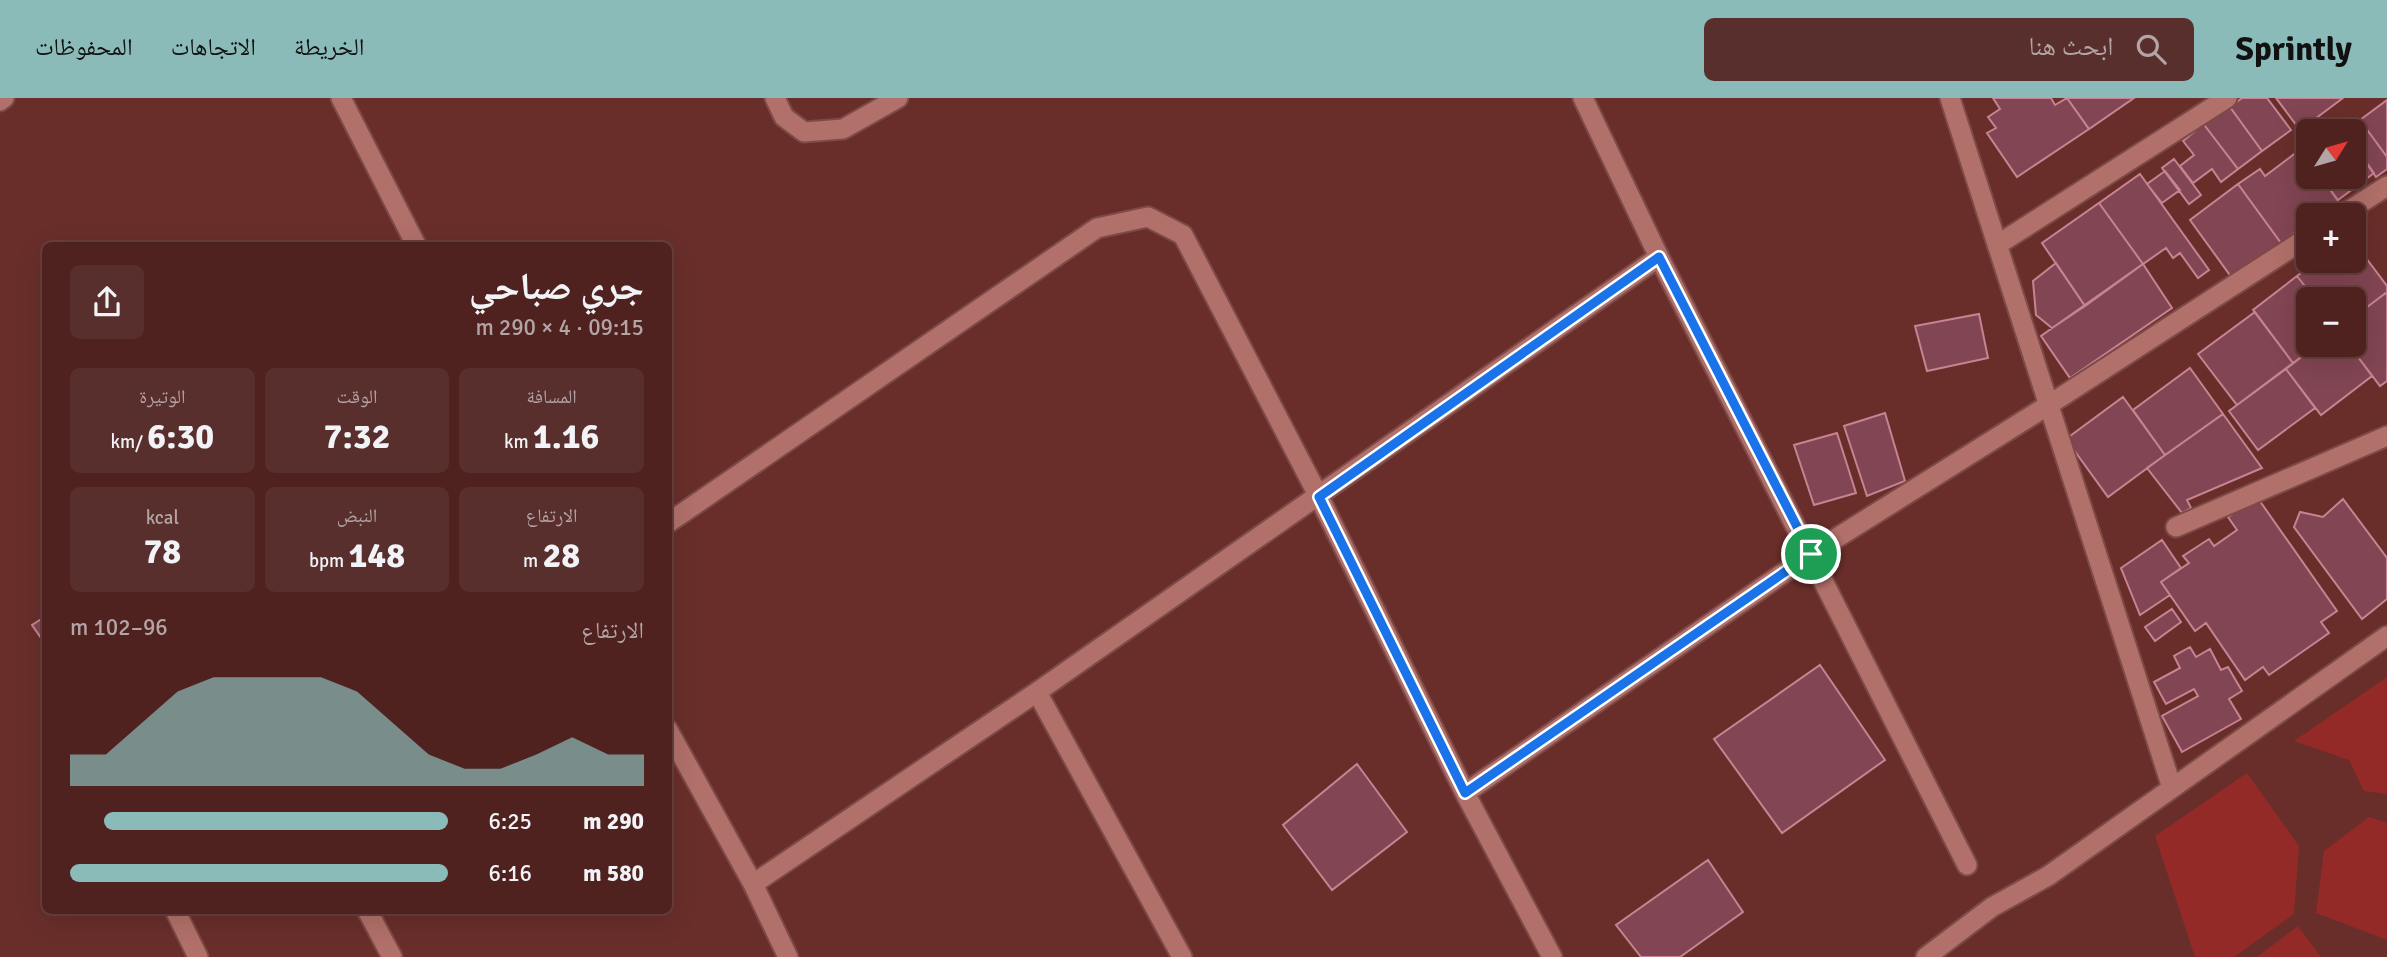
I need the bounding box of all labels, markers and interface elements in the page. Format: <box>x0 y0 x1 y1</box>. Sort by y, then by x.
search box <box>1704 18 2194 81</box>
text: Sprintly <box>2236 29 2352 70</box>
icon: search <box>2132 30 2170 68</box>
text: ابحث هنا <box>2029 31 2114 63</box>
text: المحفوظات <box>35 32 133 62</box>
text: الاتجاهات <box>171 32 256 62</box>
text: الخريطة <box>294 32 365 62</box>
north arrow <box>2296 119 2366 189</box>
map controls <box>2296 119 2366 357</box>
button: + <box>2296 203 2366 273</box>
text: جري صباحي <box>469 263 644 310</box>
button: share <box>70 265 144 339</box>
button: − <box>2296 287 2366 357</box>
text: 09:15 · 4 × 290 m <box>475 313 644 342</box>
text: الوتيرة <box>139 385 185 409</box>
text: الوقت <box>337 385 377 409</box>
text: المسافة <box>526 385 577 409</box>
text: 6:30 <box>147 415 214 458</box>
text: 7:32 <box>324 415 391 458</box>
text: 1.16 <box>533 415 599 458</box>
text: /km <box>110 430 147 454</box>
text: km <box>504 430 533 454</box>
text: النبض <box>337 504 377 528</box>
text: الارتفاع <box>526 504 578 528</box>
text: kcal <box>146 506 179 530</box>
pin <box>1781 524 1841 584</box>
text: 78 <box>143 530 181 573</box>
text: 148 <box>348 534 405 577</box>
text: 28 <box>542 534 580 577</box>
icon: arrive <box>1792 535 1830 573</box>
text: bpm <box>309 549 348 573</box>
text: m <box>523 549 542 573</box>
text: 96–102 m <box>70 613 168 642</box>
text: الارتفاع <box>581 616 644 645</box>
text: 6:25 <box>489 807 532 836</box>
text: 290 m <box>583 807 644 836</box>
text: 6:16 <box>489 859 532 888</box>
text: 580 m <box>583 859 644 888</box>

